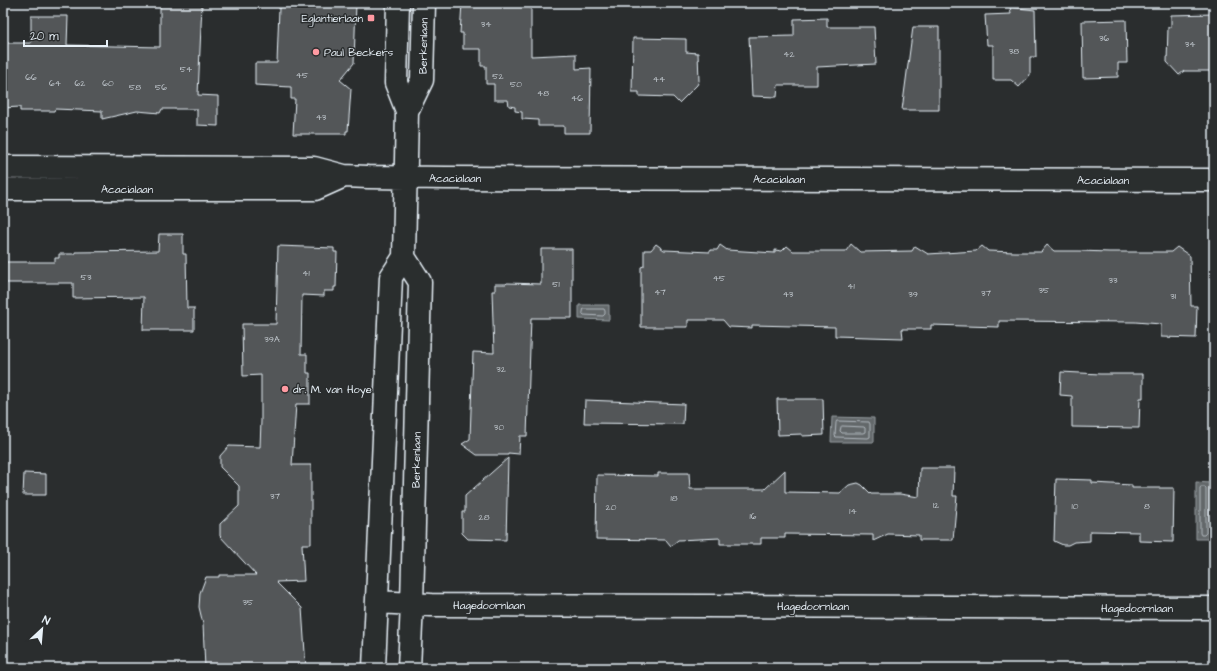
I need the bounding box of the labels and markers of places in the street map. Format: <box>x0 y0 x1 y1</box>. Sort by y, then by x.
place label: Eglantierlaan <box>301 11 363 27</box>
marker: Eglantierlaan <box>366 13 376 23</box>
place label: Paul Beckers <box>324 45 394 60</box>
marker: Paul Beckers <box>311 47 321 57</box>
place label: dr. M. van Hoye <box>293 382 372 398</box>
marker: dr. M. van Hoye <box>280 384 290 394</box>

